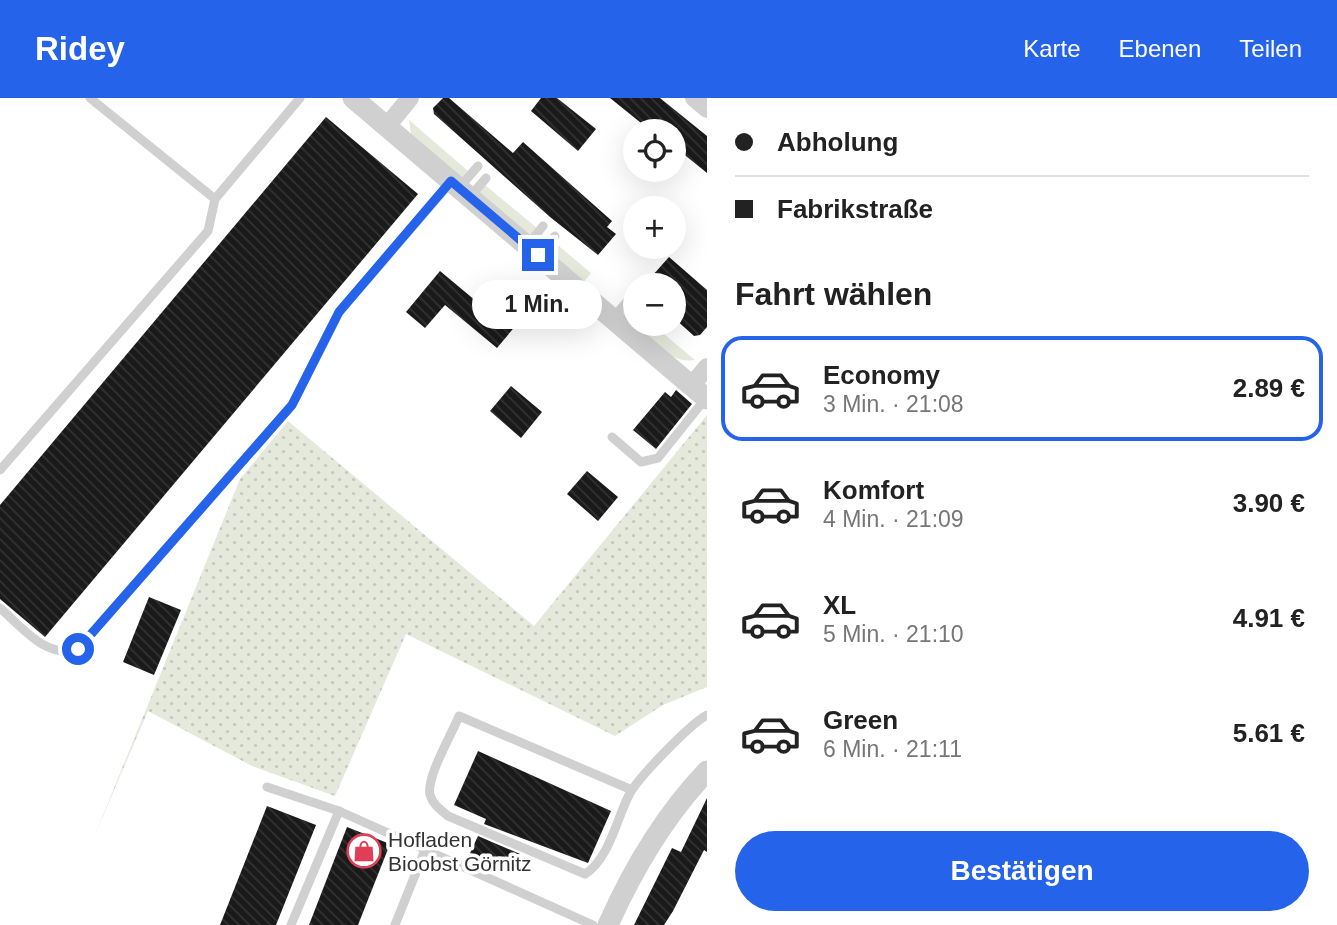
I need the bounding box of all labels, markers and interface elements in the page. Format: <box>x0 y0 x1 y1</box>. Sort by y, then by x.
text: Ridey <box>35 30 125 67</box>
text: Karte <box>1023 35 1081 62</box>
text: Ebenen <box>1119 35 1201 62</box>
text: Teilen <box>1239 35 1302 62</box>
map controls <box>623 119 686 336</box>
button: locate <box>623 119 686 182</box>
text: Abholung <box>777 127 898 157</box>
text: Fabrikstraße <box>777 194 933 224</box>
button: + <box>623 196 686 259</box>
route end <box>522 239 554 271</box>
button: − <box>623 273 686 336</box>
text: Fahrt wählen <box>735 276 932 312</box>
callout: 1 Min. <box>473 280 603 328</box>
text: 1 Min. <box>504 291 570 317</box>
icon: car <box>739 357 802 420</box>
text: Economy <box>823 360 940 390</box>
text: 2.89 € <box>1233 373 1305 403</box>
text: 3 Min. · 21:08 <box>823 391 964 417</box>
icon: car <box>739 472 802 535</box>
text: Komfort <box>823 475 924 505</box>
text: 3.90 € <box>1233 488 1305 518</box>
text: 4 Min. · 21:09 <box>823 506 964 532</box>
icon: car <box>739 587 802 650</box>
text: XL <box>823 590 856 620</box>
text: 4.91 € <box>1233 603 1305 633</box>
text: 5 Min. · 21:10 <box>823 621 964 647</box>
route start <box>62 633 94 665</box>
icon: car <box>739 702 802 765</box>
text: Green <box>823 705 898 735</box>
text: 5.61 € <box>1233 718 1305 748</box>
text: 6 Min. · 21:11 <box>823 736 962 762</box>
place label: Hofladen Bioobst Görnitz <box>388 828 532 875</box>
button: Bestätigen <box>735 831 1309 911</box>
shop icon: Hofladen Bioobst Görnitz <box>345 832 383 870</box>

